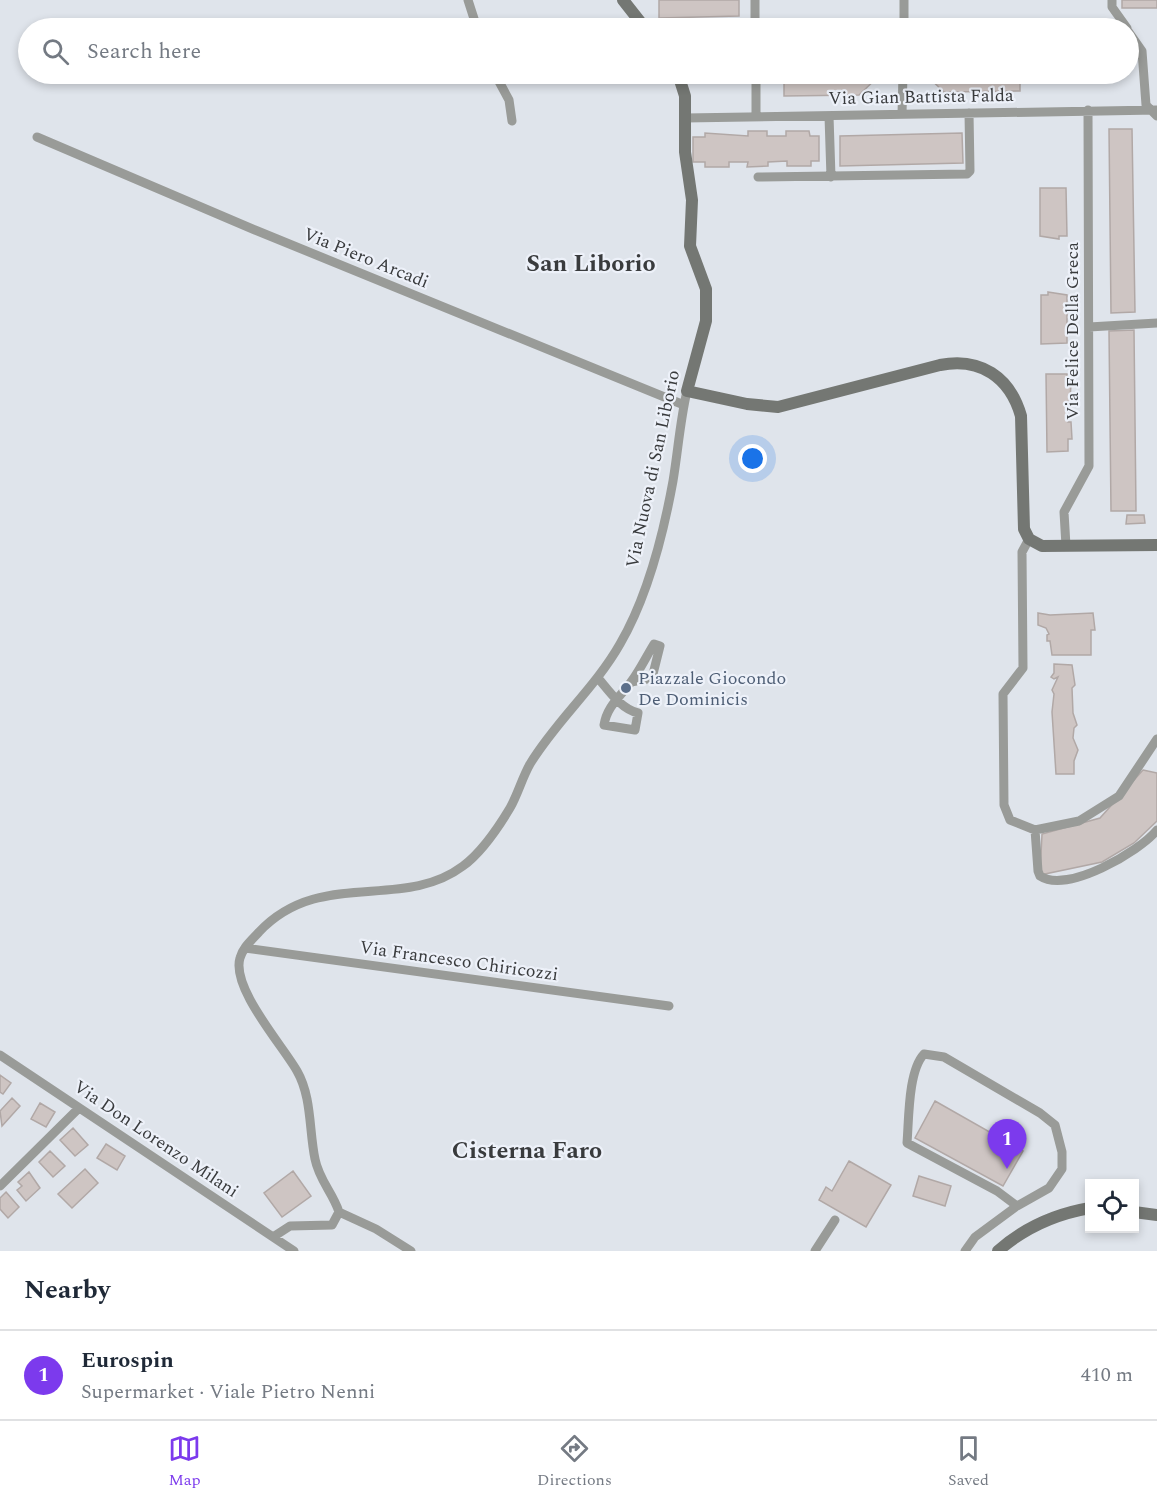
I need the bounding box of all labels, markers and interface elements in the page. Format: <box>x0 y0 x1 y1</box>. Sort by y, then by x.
search box <box>18 18 1139 84</box>
icon: search <box>39 35 72 68</box>
text: Search here <box>87 35 201 68</box>
street label: Via Gian Battista Falda <box>828 82 1014 112</box>
street label: Via Piero Arcadi <box>299 221 433 295</box>
street label: Via Felice Della Greca <box>1059 242 1086 420</box>
district label: San Liborio <box>526 246 656 282</box>
street label: Via Nuova di San Liborio <box>619 368 687 570</box>
your location <box>738 444 767 473</box>
place label: Piazzale Giocondo De Dominicis <box>638 665 786 713</box>
marker: Piazzale Giocondo De Dominicis <box>619 681 633 695</box>
street label: Via Francesco Chiricozzi <box>358 934 560 988</box>
street label: Via Don Lorenzo Milani <box>68 1074 244 1204</box>
pin: 1 <box>988 1120 1026 1169</box>
district label: Cisterna Faro <box>452 1133 602 1169</box>
map controls <box>1085 1179 1139 1233</box>
button: locate <box>1085 1179 1139 1233</box>
text: Nearby <box>24 1270 110 1310</box>
text: Eurospin <box>81 1344 174 1377</box>
text: 1 <box>38 1360 49 1390</box>
text: 410 m <box>1081 1360 1133 1390</box>
text: Supermarket · Viale Pietro Nenni <box>81 1377 375 1407</box>
tab: Map <box>168 1432 201 1492</box>
tab: Directions <box>537 1432 612 1492</box>
tab: Saved <box>948 1432 989 1492</box>

